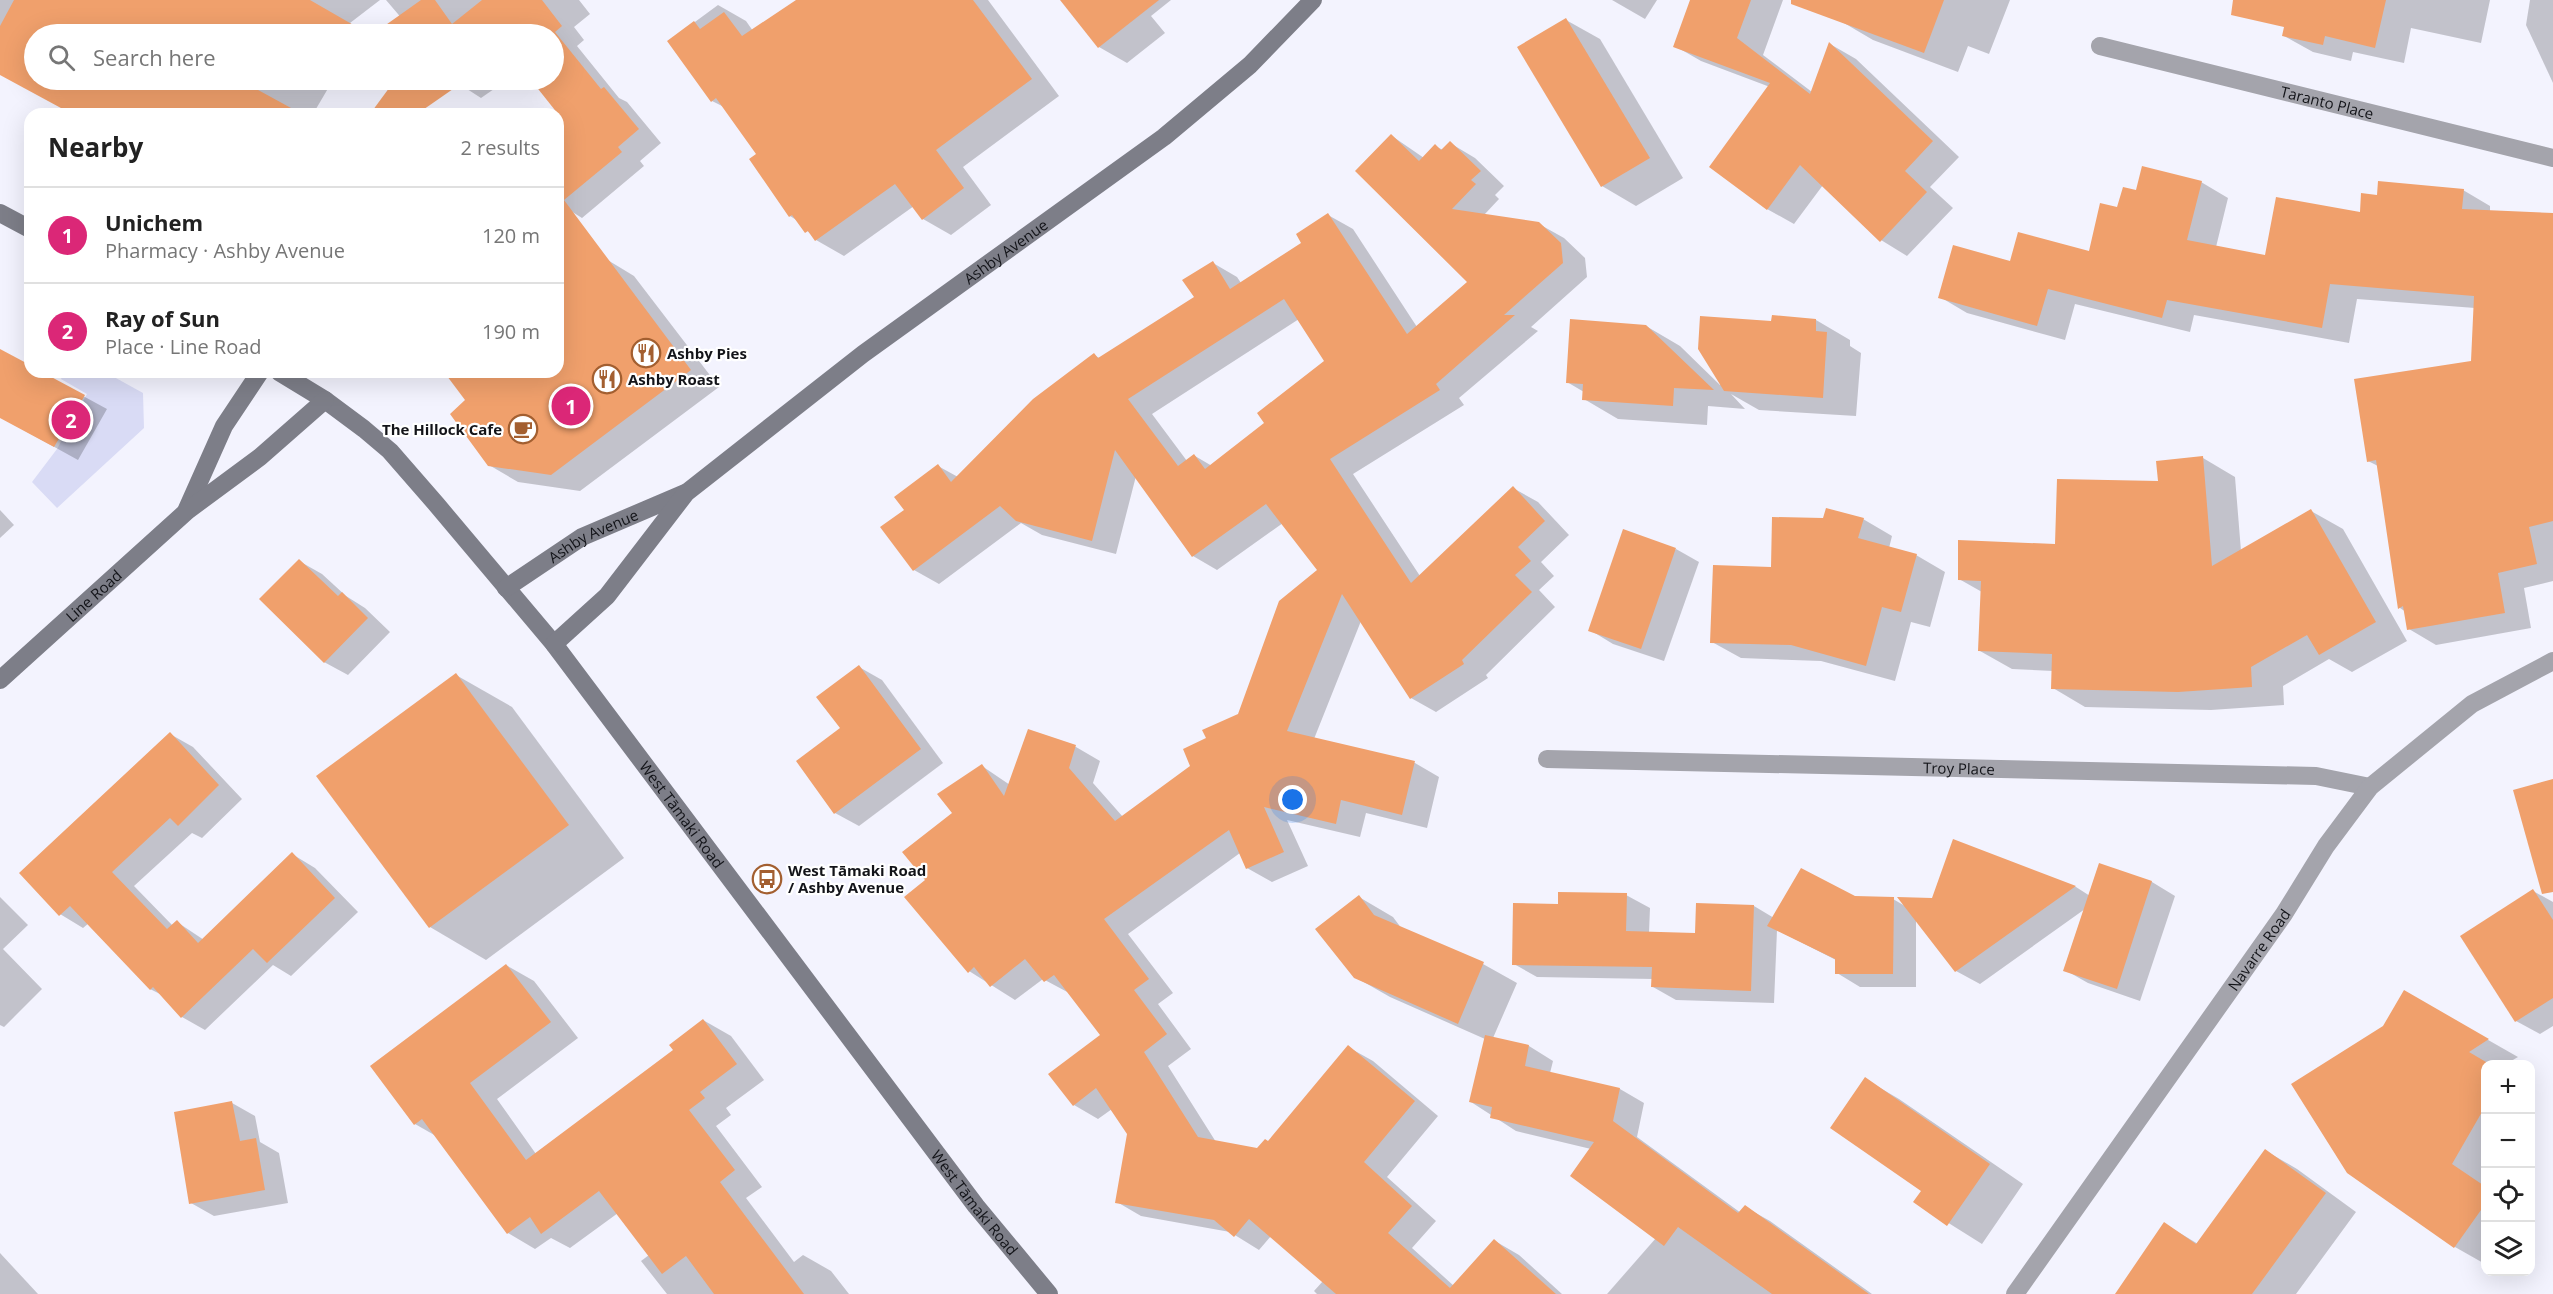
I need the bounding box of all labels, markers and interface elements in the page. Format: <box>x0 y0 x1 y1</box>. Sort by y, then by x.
search box <box>24 24 564 90</box>
icon: search <box>45 41 78 74</box>
text: Search here <box>93 42 216 72</box>
street label: Taranto Place <box>2278 81 2376 123</box>
text: Nearby <box>48 129 143 165</box>
text: 2 results <box>460 134 540 161</box>
text: Unichem <box>105 207 203 237</box>
street label: Ashby Avenue <box>960 214 1051 288</box>
text: 1 <box>62 222 73 249</box>
text: 120 m <box>482 222 540 249</box>
text: Pharmacy · Ashby Avenue <box>105 237 345 264</box>
text: Ray of Sun <box>105 303 220 333</box>
text: 2 <box>62 318 73 345</box>
text: 190 m <box>482 318 540 345</box>
text: Place · Line Road <box>105 333 262 360</box>
restaurant icon: Ashby Pies <box>630 337 662 369</box>
place label: Ashby Pies <box>667 343 747 363</box>
restaurant icon: Ashby Roast <box>591 363 623 395</box>
place label: Ashby Roast <box>628 369 720 389</box>
pin: 1 <box>552 384 590 428</box>
pin: 2 <box>52 398 90 442</box>
cafe icon: The Hillock Cafe <box>507 413 539 445</box>
place label: The Hillock Cafe <box>382 419 502 439</box>
street label: Ashby Avenue <box>544 504 641 567</box>
street label: Line Road <box>61 565 126 626</box>
street label: West Tāmaki Road <box>635 757 729 872</box>
street label: Troy Place <box>1923 757 1995 779</box>
your location <box>1278 785 1307 814</box>
place label: West Tāmaki Road / Ashby Avenue <box>788 860 926 897</box>
bus stop icon: West Tāmaki Road / Ashby Avenue <box>751 863 783 895</box>
street label: Navarre Road <box>2223 905 2295 994</box>
map controls <box>2481 1060 2535 1276</box>
button: + <box>2481 1060 2535 1114</box>
button: − <box>2481 1114 2535 1168</box>
street label: West Tāmaki Road <box>927 1146 1023 1259</box>
button: locate <box>2481 1168 2535 1222</box>
button: layers <box>2481 1222 2535 1276</box>

